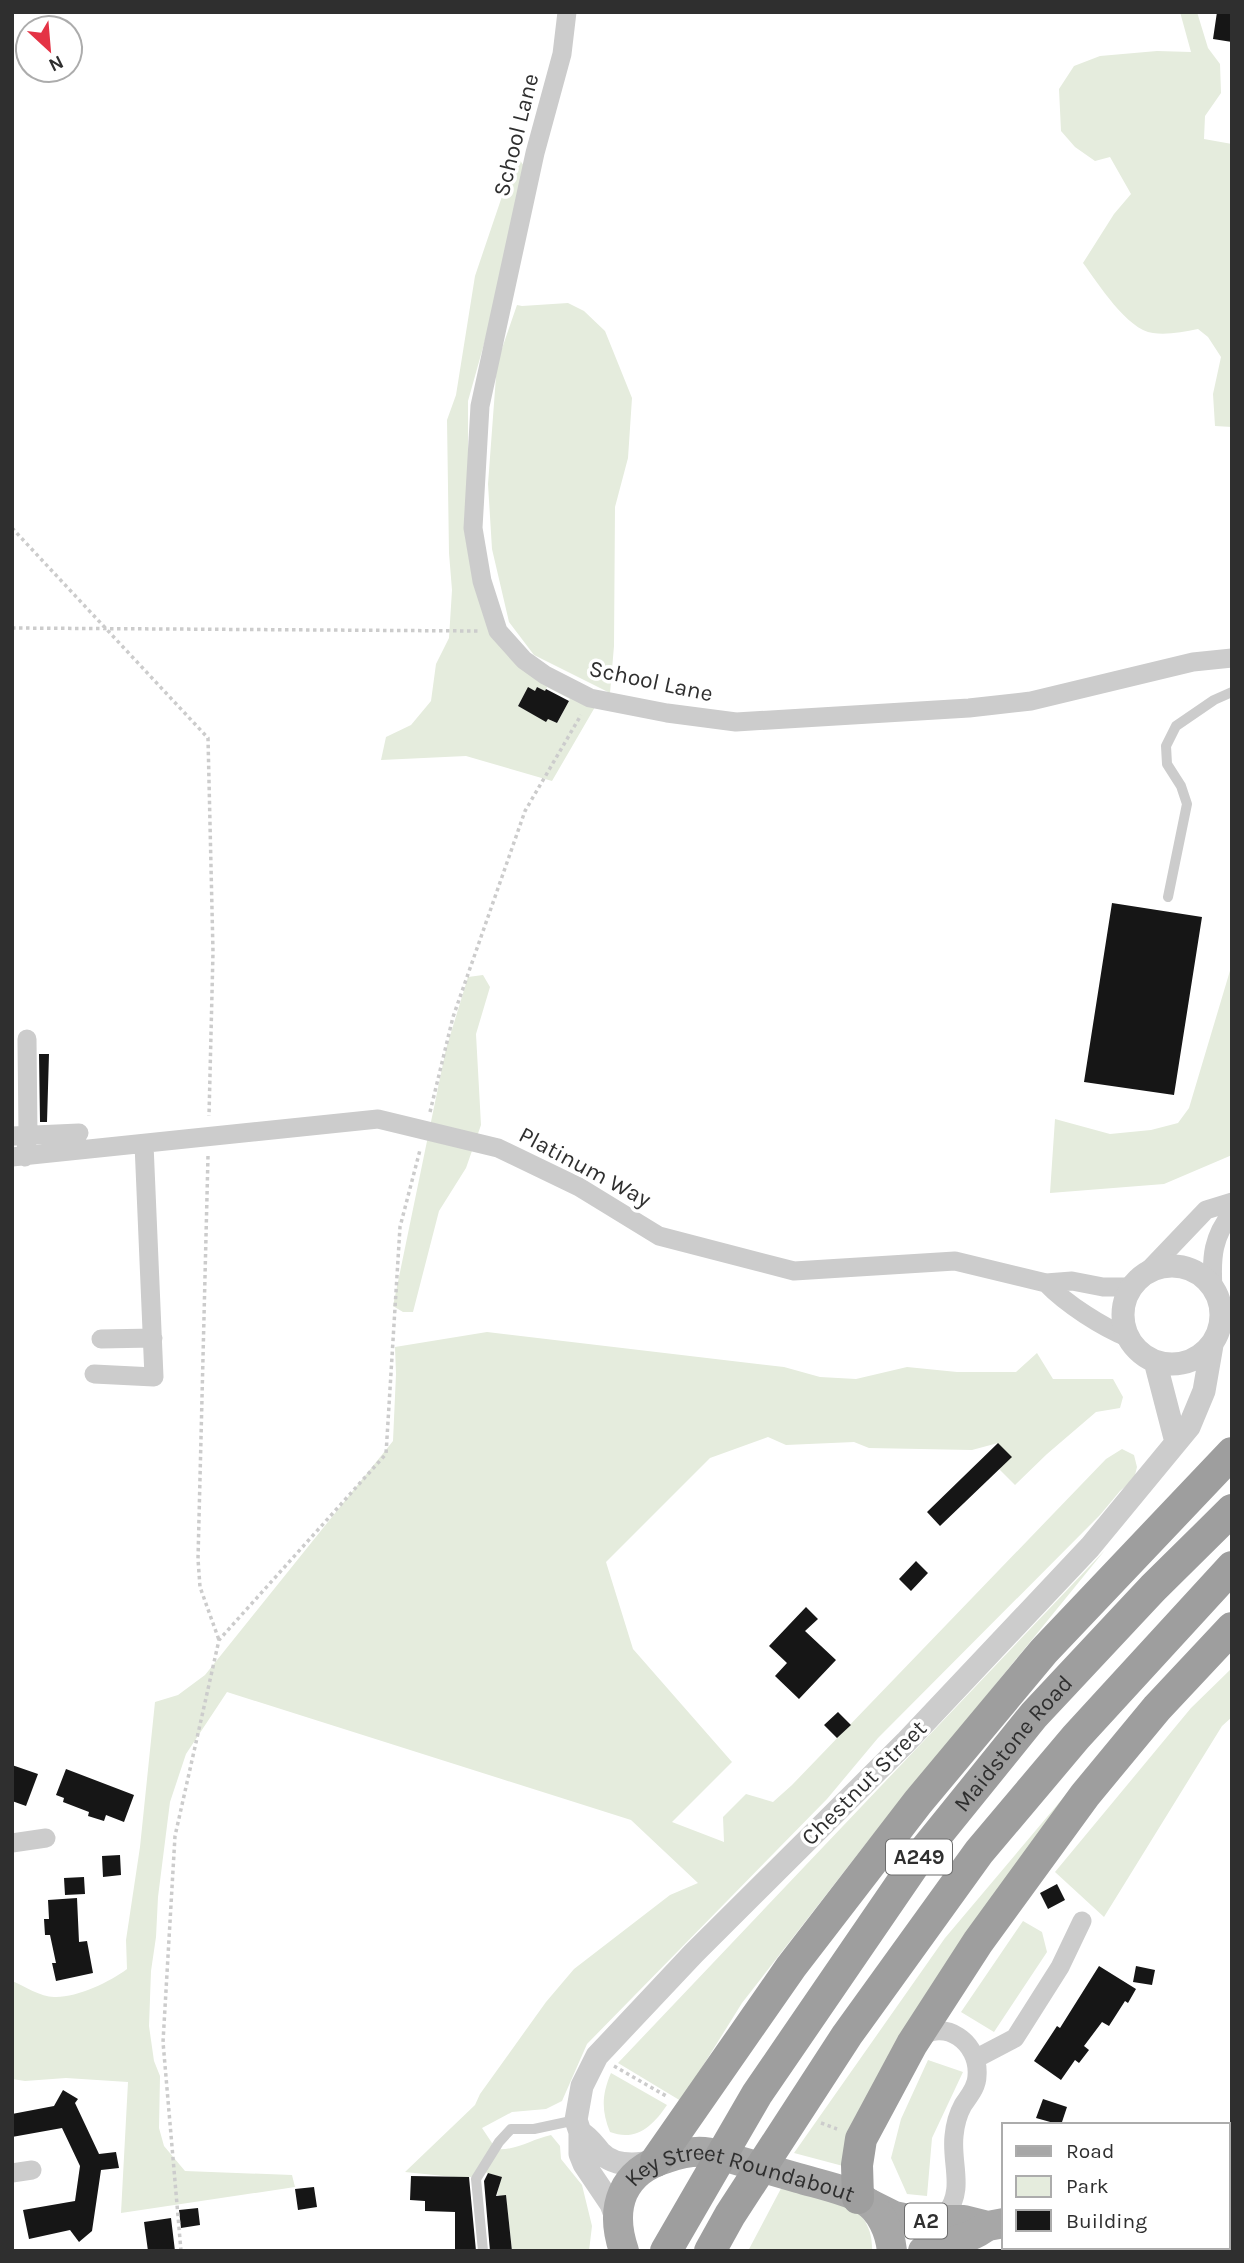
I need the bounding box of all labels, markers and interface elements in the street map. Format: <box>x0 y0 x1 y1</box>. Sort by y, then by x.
north arrow <box>14 14 84 84</box>
text: N <box>45 51 67 76</box>
street label: School Lane <box>488 71 544 199</box>
street label: School Lane <box>587 655 715 707</box>
street label: Platinum Way <box>515 1121 656 1213</box>
street label: Maidstone Road <box>948 1669 1078 1817</box>
street label: Chestnut Street <box>796 1715 932 1851</box>
road number: A249 <box>886 1840 952 1874</box>
legend <box>1002 2123 1230 2249</box>
text: Key Street Roundabout <box>618 2138 859 2208</box>
text: Road <box>1066 2139 1114 2163</box>
text: Park <box>1066 2174 1109 2198</box>
street label: Key Street Roundabout <box>624 2178 864 2214</box>
road number: A2 <box>905 2204 947 2238</box>
text: Building <box>1066 2209 1147 2233</box>

